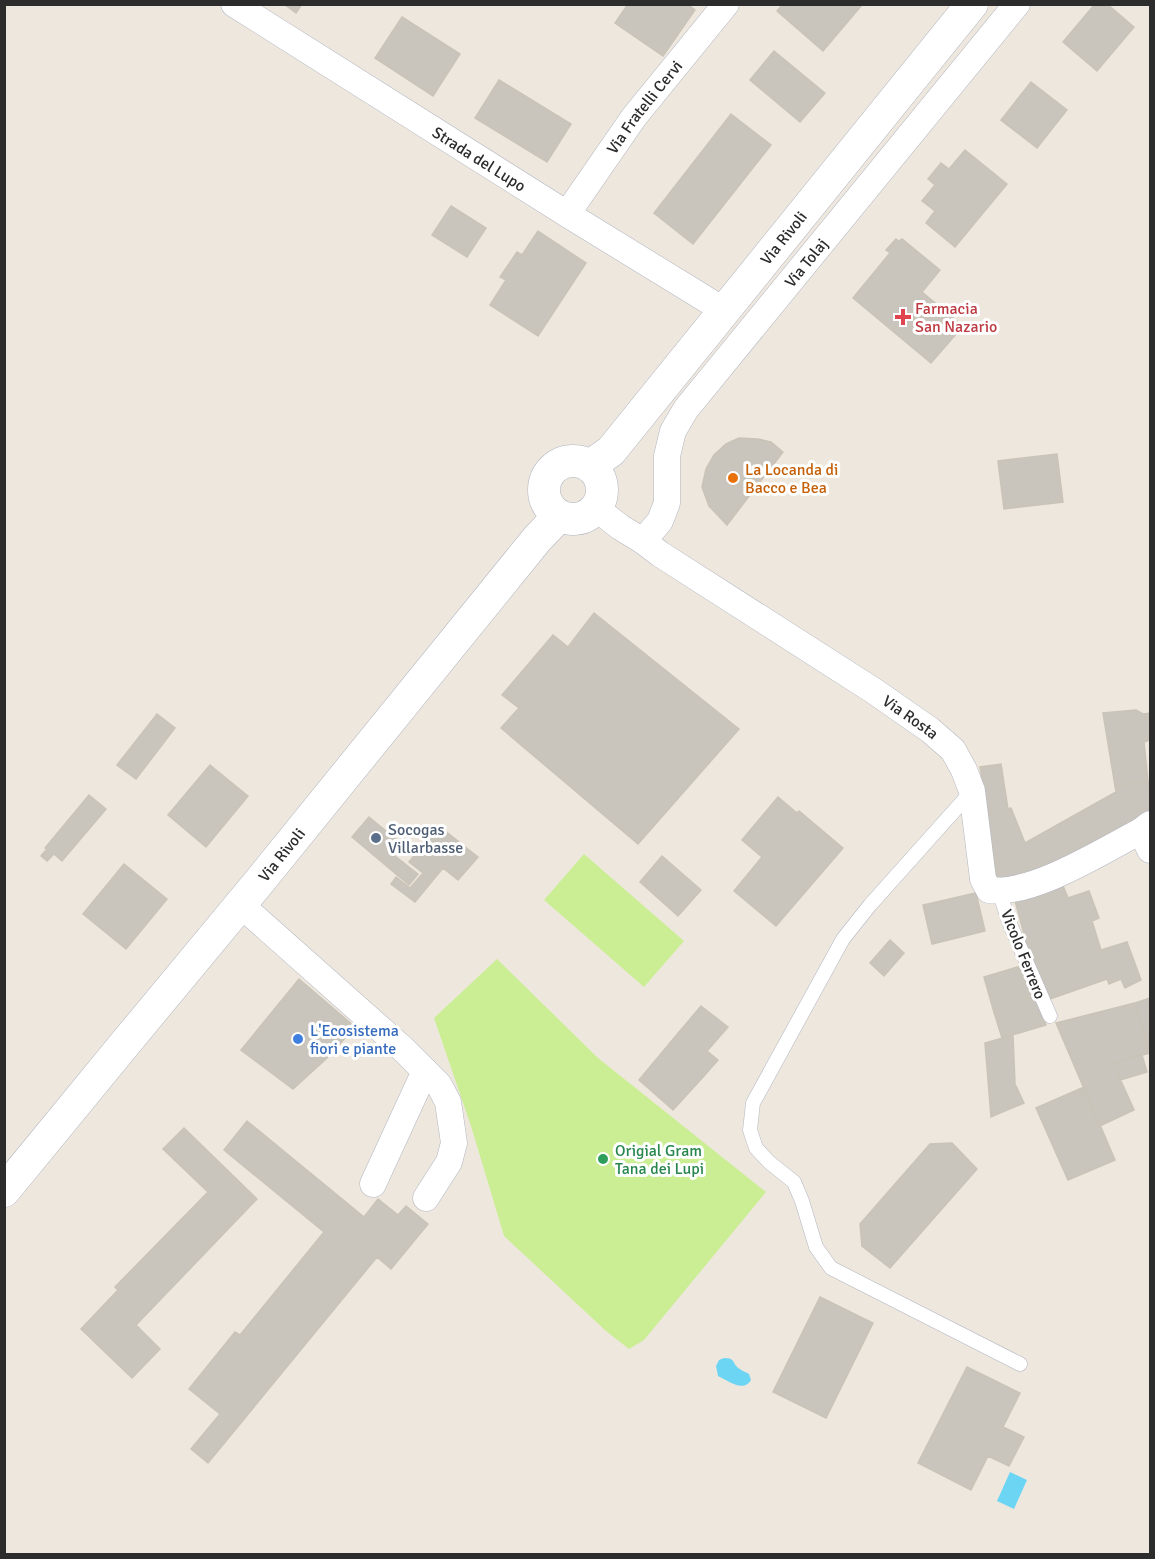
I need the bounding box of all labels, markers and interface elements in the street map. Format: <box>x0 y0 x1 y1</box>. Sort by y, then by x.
street label: Via Fratelli Cervi <box>603 57 687 158</box>
street label: Strada del Lupo <box>428 123 529 196</box>
street label: Via Rivoli <box>756 207 812 269</box>
street label: Via Tolaj <box>781 235 832 292</box>
place label: Farmacia San Nazario <box>915 299 997 337</box>
marker: Farmacia San Nazario <box>896 310 910 324</box>
place label: La Locanda di Bacco e Bea <box>745 460 838 498</box>
marker: La Locanda di Bacco e Bea <box>726 471 740 485</box>
street label: Via Rosta <box>878 691 942 744</box>
place label: Socogas Villarbasse <box>388 820 463 858</box>
street label: Via Rivoli <box>254 824 310 886</box>
marker: Socogas Villarbasse <box>369 831 383 845</box>
street label: Vicolo Ferrero <box>996 907 1050 1002</box>
place label: L'Ecosistema fiori e piante <box>310 1021 399 1059</box>
marker: L'Ecosistema fiori e piante <box>291 1032 305 1046</box>
place label: Origial Gram Tana dei Lupi <box>615 1141 704 1179</box>
marker: Origial Gram Tana dei Lupi <box>596 1152 610 1166</box>

